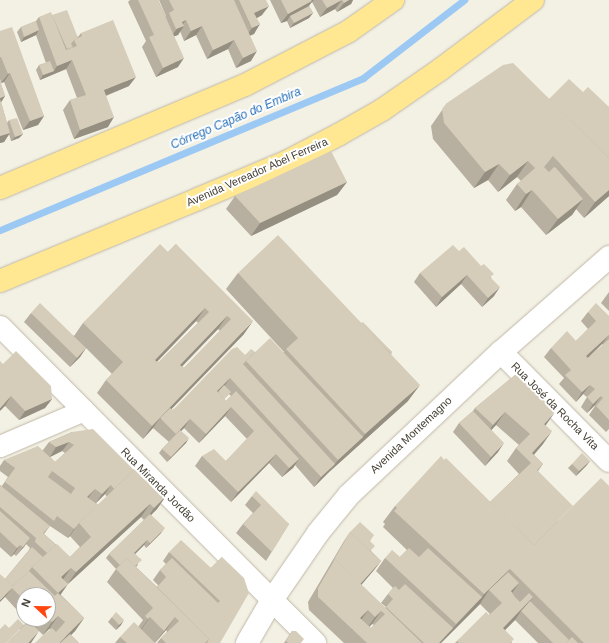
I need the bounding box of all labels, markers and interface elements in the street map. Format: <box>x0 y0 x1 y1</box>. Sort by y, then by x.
water label: Córrego Capão do Embira <box>169 85 303 153</box>
street label: Avenida Vereador Abel Ferreira <box>184 135 330 209</box>
street label: Rua José da Rocha Vita <box>508 359 602 453</box>
street label: Avenida Montemagno <box>367 394 455 476</box>
street label: Rua Miranda Jordão <box>118 445 198 525</box>
north arrow <box>16 587 56 627</box>
text: N <box>19 597 33 609</box>

